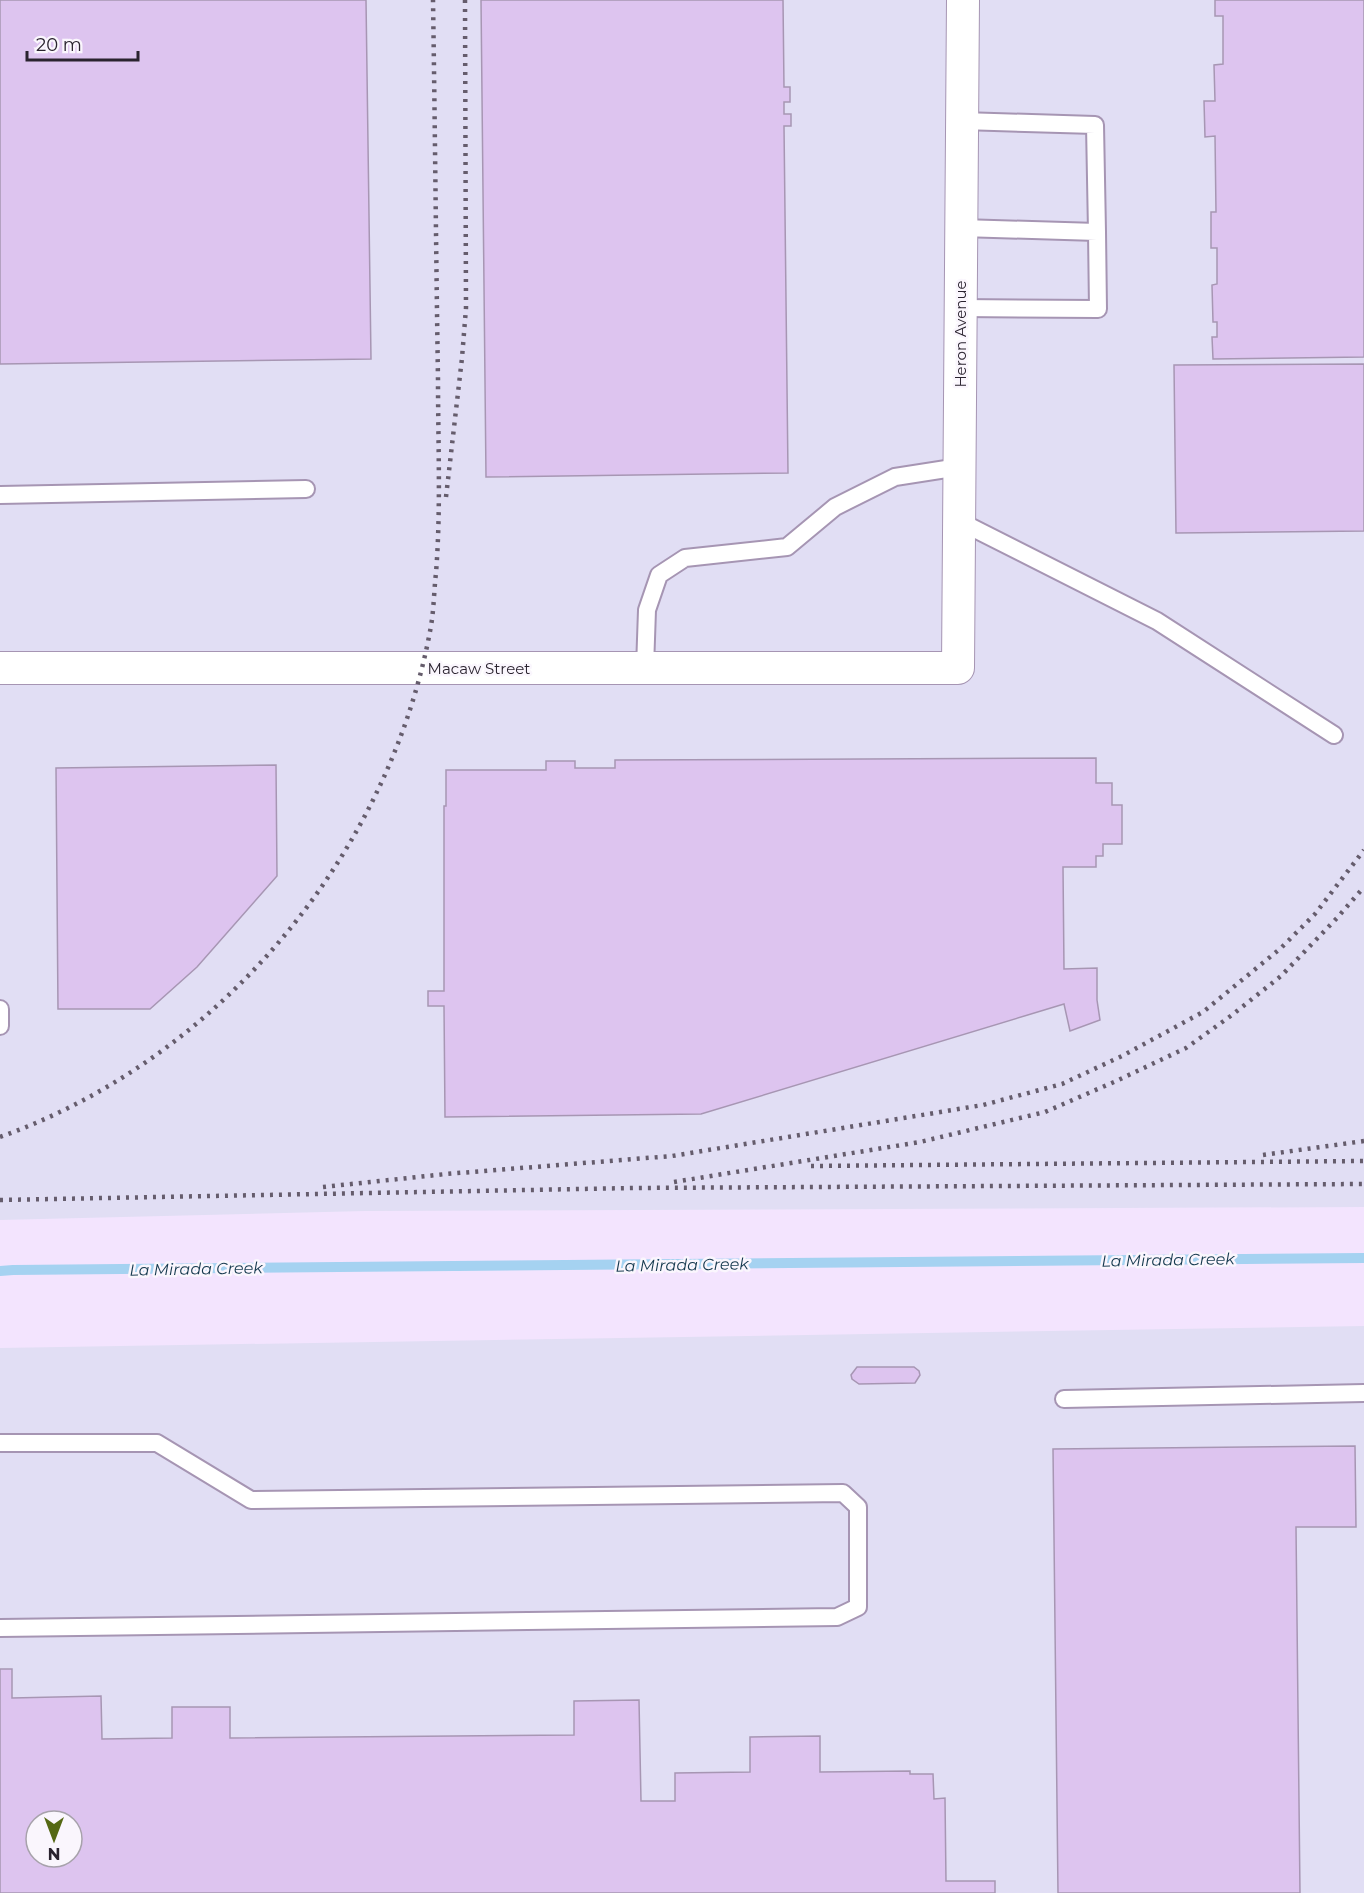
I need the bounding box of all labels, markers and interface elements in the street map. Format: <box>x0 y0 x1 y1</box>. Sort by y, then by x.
scale bar <box>27 24 138 62</box>
text: 20 m <box>36 34 82 56</box>
street label: Heron Avenue <box>951 280 970 388</box>
street label: Macaw Street <box>428 659 530 678</box>
water label: La Mirada Creek <box>1101 1249 1236 1271</box>
water label: La Mirada Creek <box>615 1254 750 1276</box>
water label: La Mirada Creek <box>129 1258 264 1280</box>
north arrow <box>24 1809 84 1869</box>
text: N <box>48 1844 60 1863</box>

